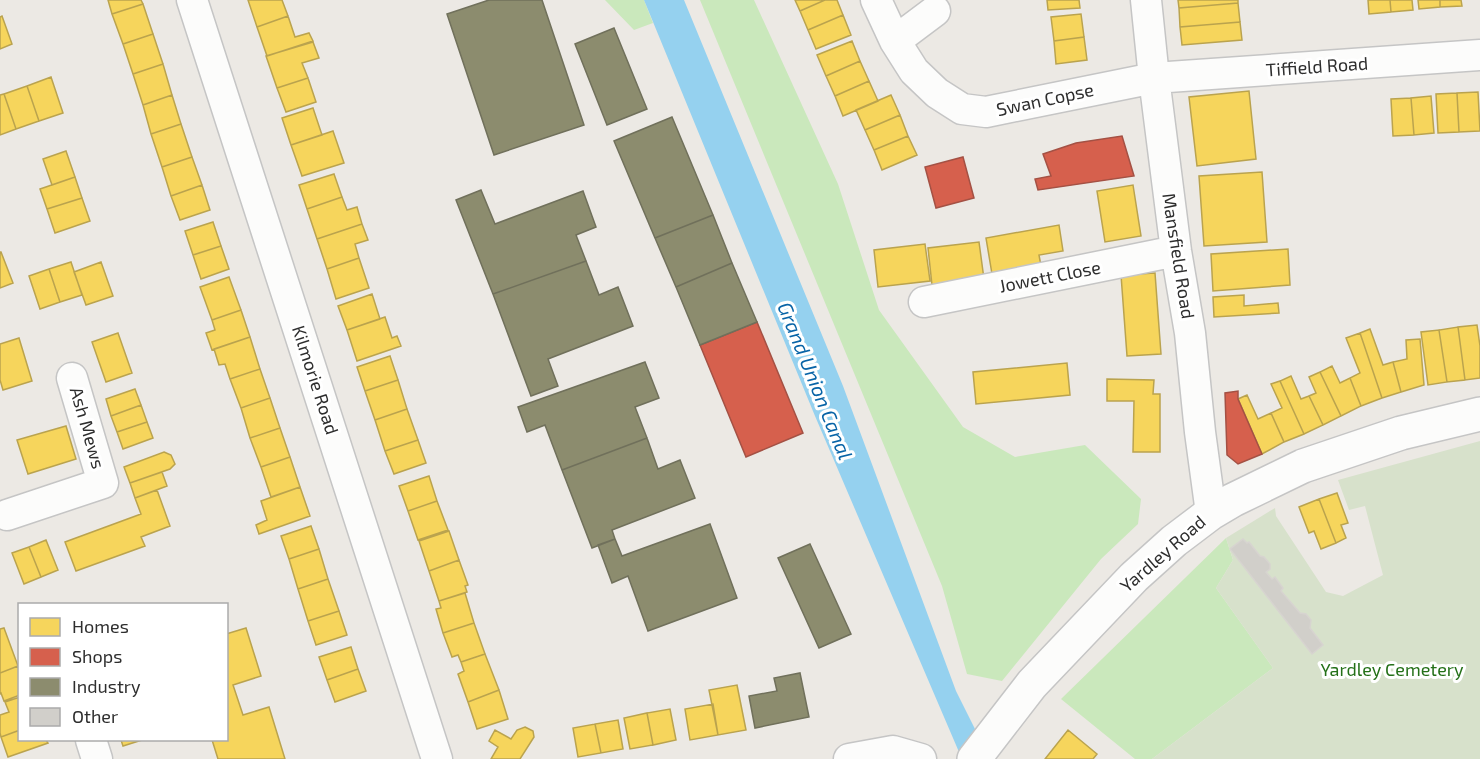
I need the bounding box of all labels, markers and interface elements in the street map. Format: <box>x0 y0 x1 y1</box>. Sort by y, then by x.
street label: Tiffield Road <box>1265 51 1369 81</box>
street label: Swan Copse <box>994 78 1095 120</box>
street label: Mansfield Road <box>1158 191 1200 320</box>
street label: Jowett Close <box>997 255 1103 297</box>
water label: Grand Union Canal <box>773 298 858 463</box>
street label: Kilmorie Road <box>288 322 344 437</box>
street label: Ash Mews <box>66 384 110 471</box>
street label: Yardley Road <box>1115 510 1210 596</box>
legend <box>18 603 228 741</box>
text: Homes <box>72 615 129 637</box>
text: Shops <box>72 645 122 667</box>
park label: Yardley Cemetery <box>1320 658 1464 680</box>
text: Industry <box>72 675 141 697</box>
text: Other <box>72 705 118 727</box>

